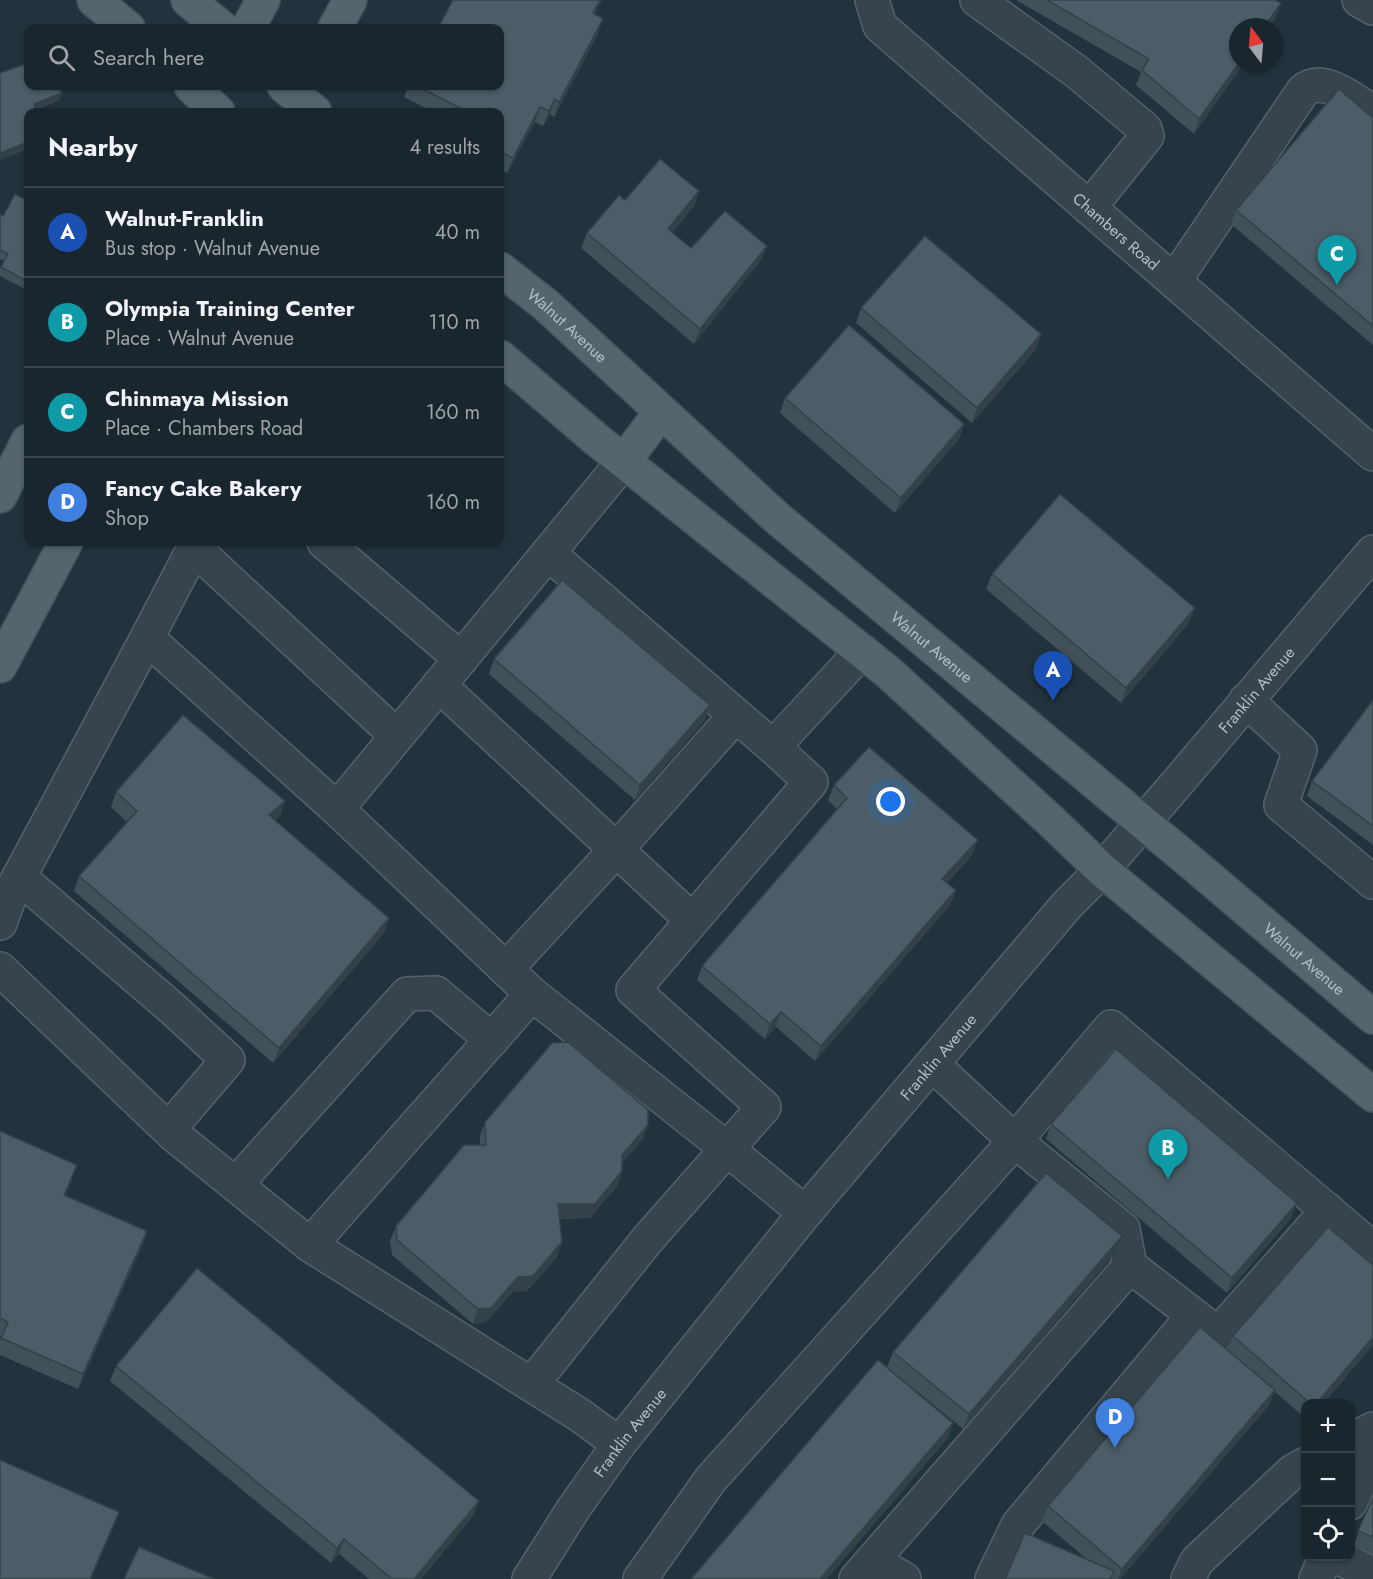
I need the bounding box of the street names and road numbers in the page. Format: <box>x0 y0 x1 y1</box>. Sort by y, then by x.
street label: Chambers Road <box>1068 187 1165 275</box>
street label: Walnut Avenue <box>522 283 613 368</box>
street label: Walnut Avenue <box>886 606 978 688</box>
street label: Franklin Avenue <box>1213 641 1300 738</box>
street label: Walnut Avenue <box>1259 917 1350 1000</box>
street label: Franklin Avenue <box>894 1008 981 1105</box>
street label: Franklin Avenue <box>588 1383 671 1482</box>

